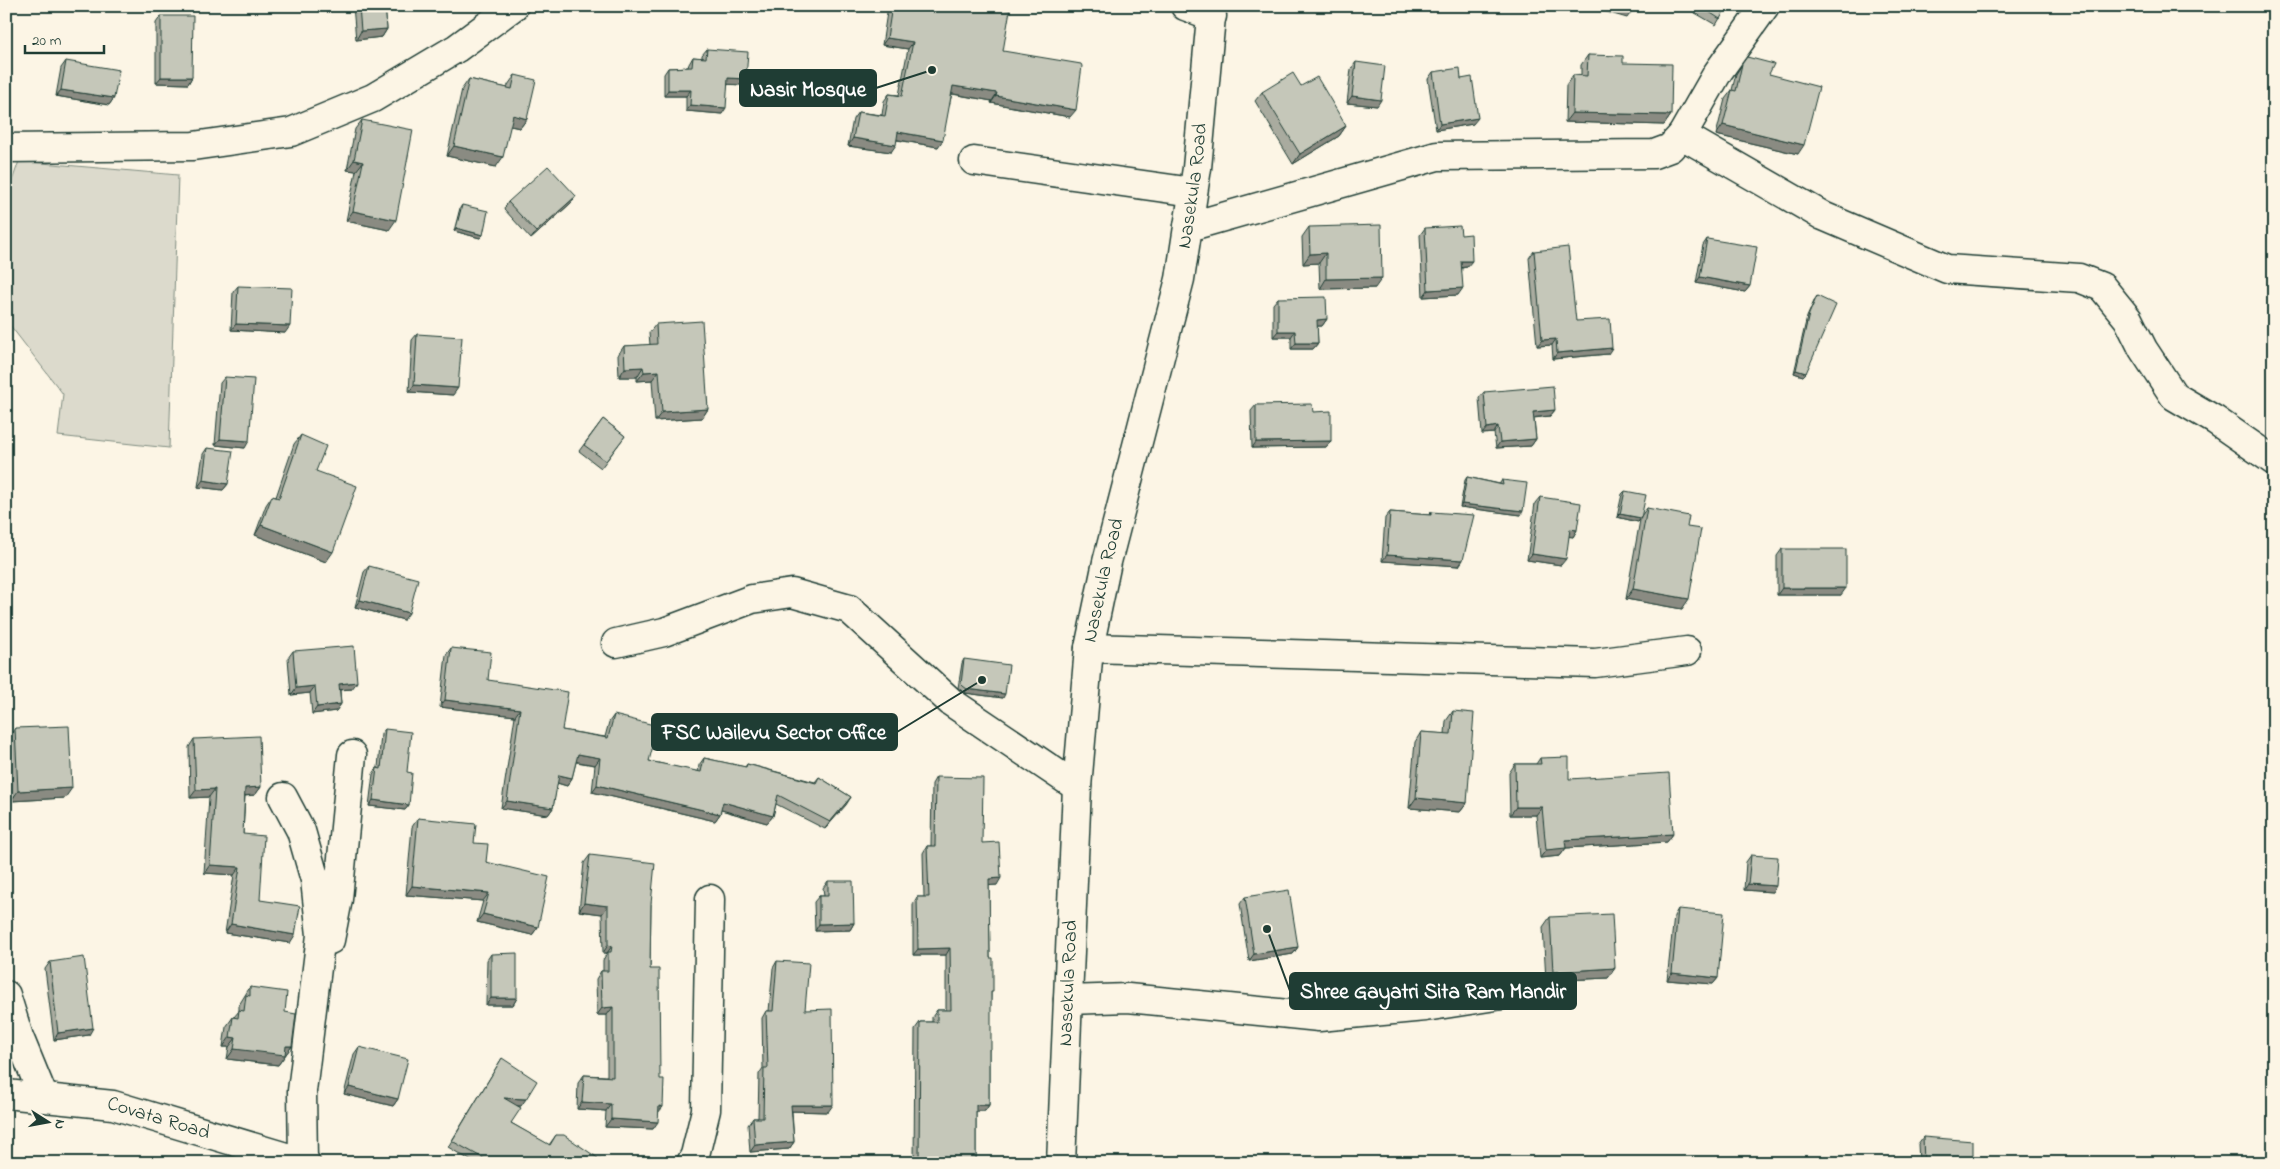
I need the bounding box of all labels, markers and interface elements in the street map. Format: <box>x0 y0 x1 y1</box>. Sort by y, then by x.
scale bar <box>25 22 104 54</box>
text: 20 m <box>32 30 62 52</box>
callout: Nasir Mosque <box>740 70 876 106</box>
text: Nasir Mosque <box>750 76 867 106</box>
street label: Nasekula Road <box>1170 122 1216 251</box>
street label: Nasekula Road <box>1076 515 1132 645</box>
callout: FSC Wailevu Sector Office <box>652 714 897 750</box>
text: FSC Wailevu Sector Office <box>661 719 887 749</box>
street label: Nasekula Road <box>1051 919 1086 1047</box>
callout: Shree Gayatri Sita Ram Mandir <box>1290 973 1576 1009</box>
text: Shree Gayatri Sita Ram Mandir <box>1300 978 1567 1010</box>
street label: Covata Road <box>106 1090 213 1148</box>
north arrow <box>22 1096 72 1146</box>
text: N <box>48 1118 70 1131</box>

